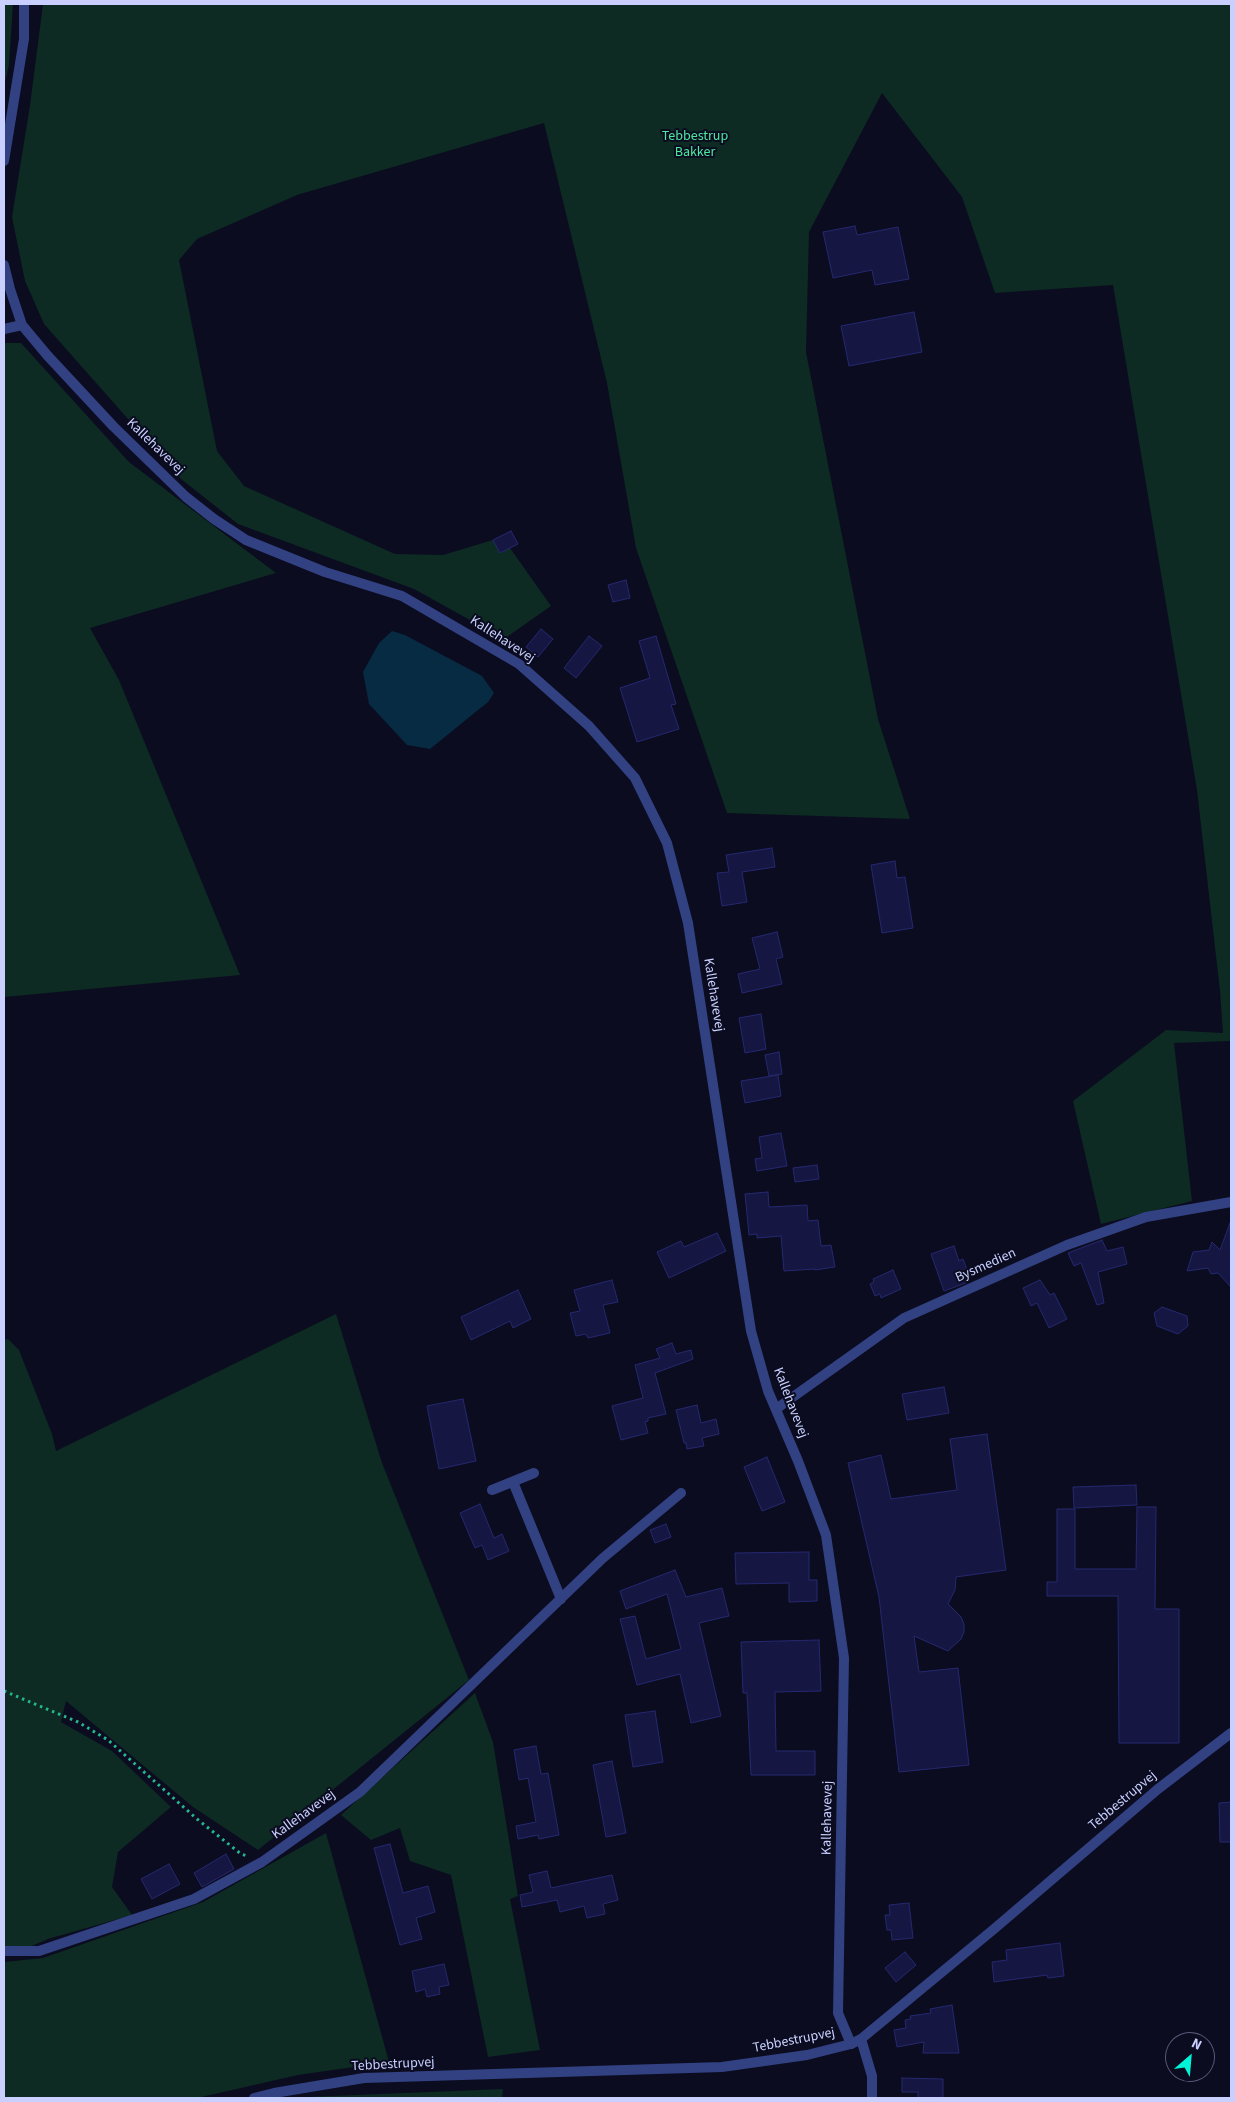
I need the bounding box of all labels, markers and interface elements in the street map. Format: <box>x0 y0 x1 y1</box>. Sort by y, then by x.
park label: Tebbestrup Bakker <box>662 129 728 162</box>
street label: Kallehavevej <box>122 415 188 479</box>
street label: Kallehavevej <box>466 613 538 667</box>
street label: Kallehavevej <box>699 957 727 1033</box>
street label: Bysmedien <box>953 1245 1019 1287</box>
street label: Kallehavevej <box>769 1365 811 1441</box>
street label: Tebbestrupvej <box>1086 1768 1160 1834</box>
street label: Kallehavevej <box>819 1781 837 1855</box>
street label: Kallehavevej <box>269 1786 339 1844</box>
street label: Tebbestrupvej <box>751 2025 837 2057</box>
north arrow <box>1165 2032 1215 2082</box>
text: N <box>1188 2034 1205 2056</box>
street label: Tebbestrupvej <box>351 2054 435 2076</box>

